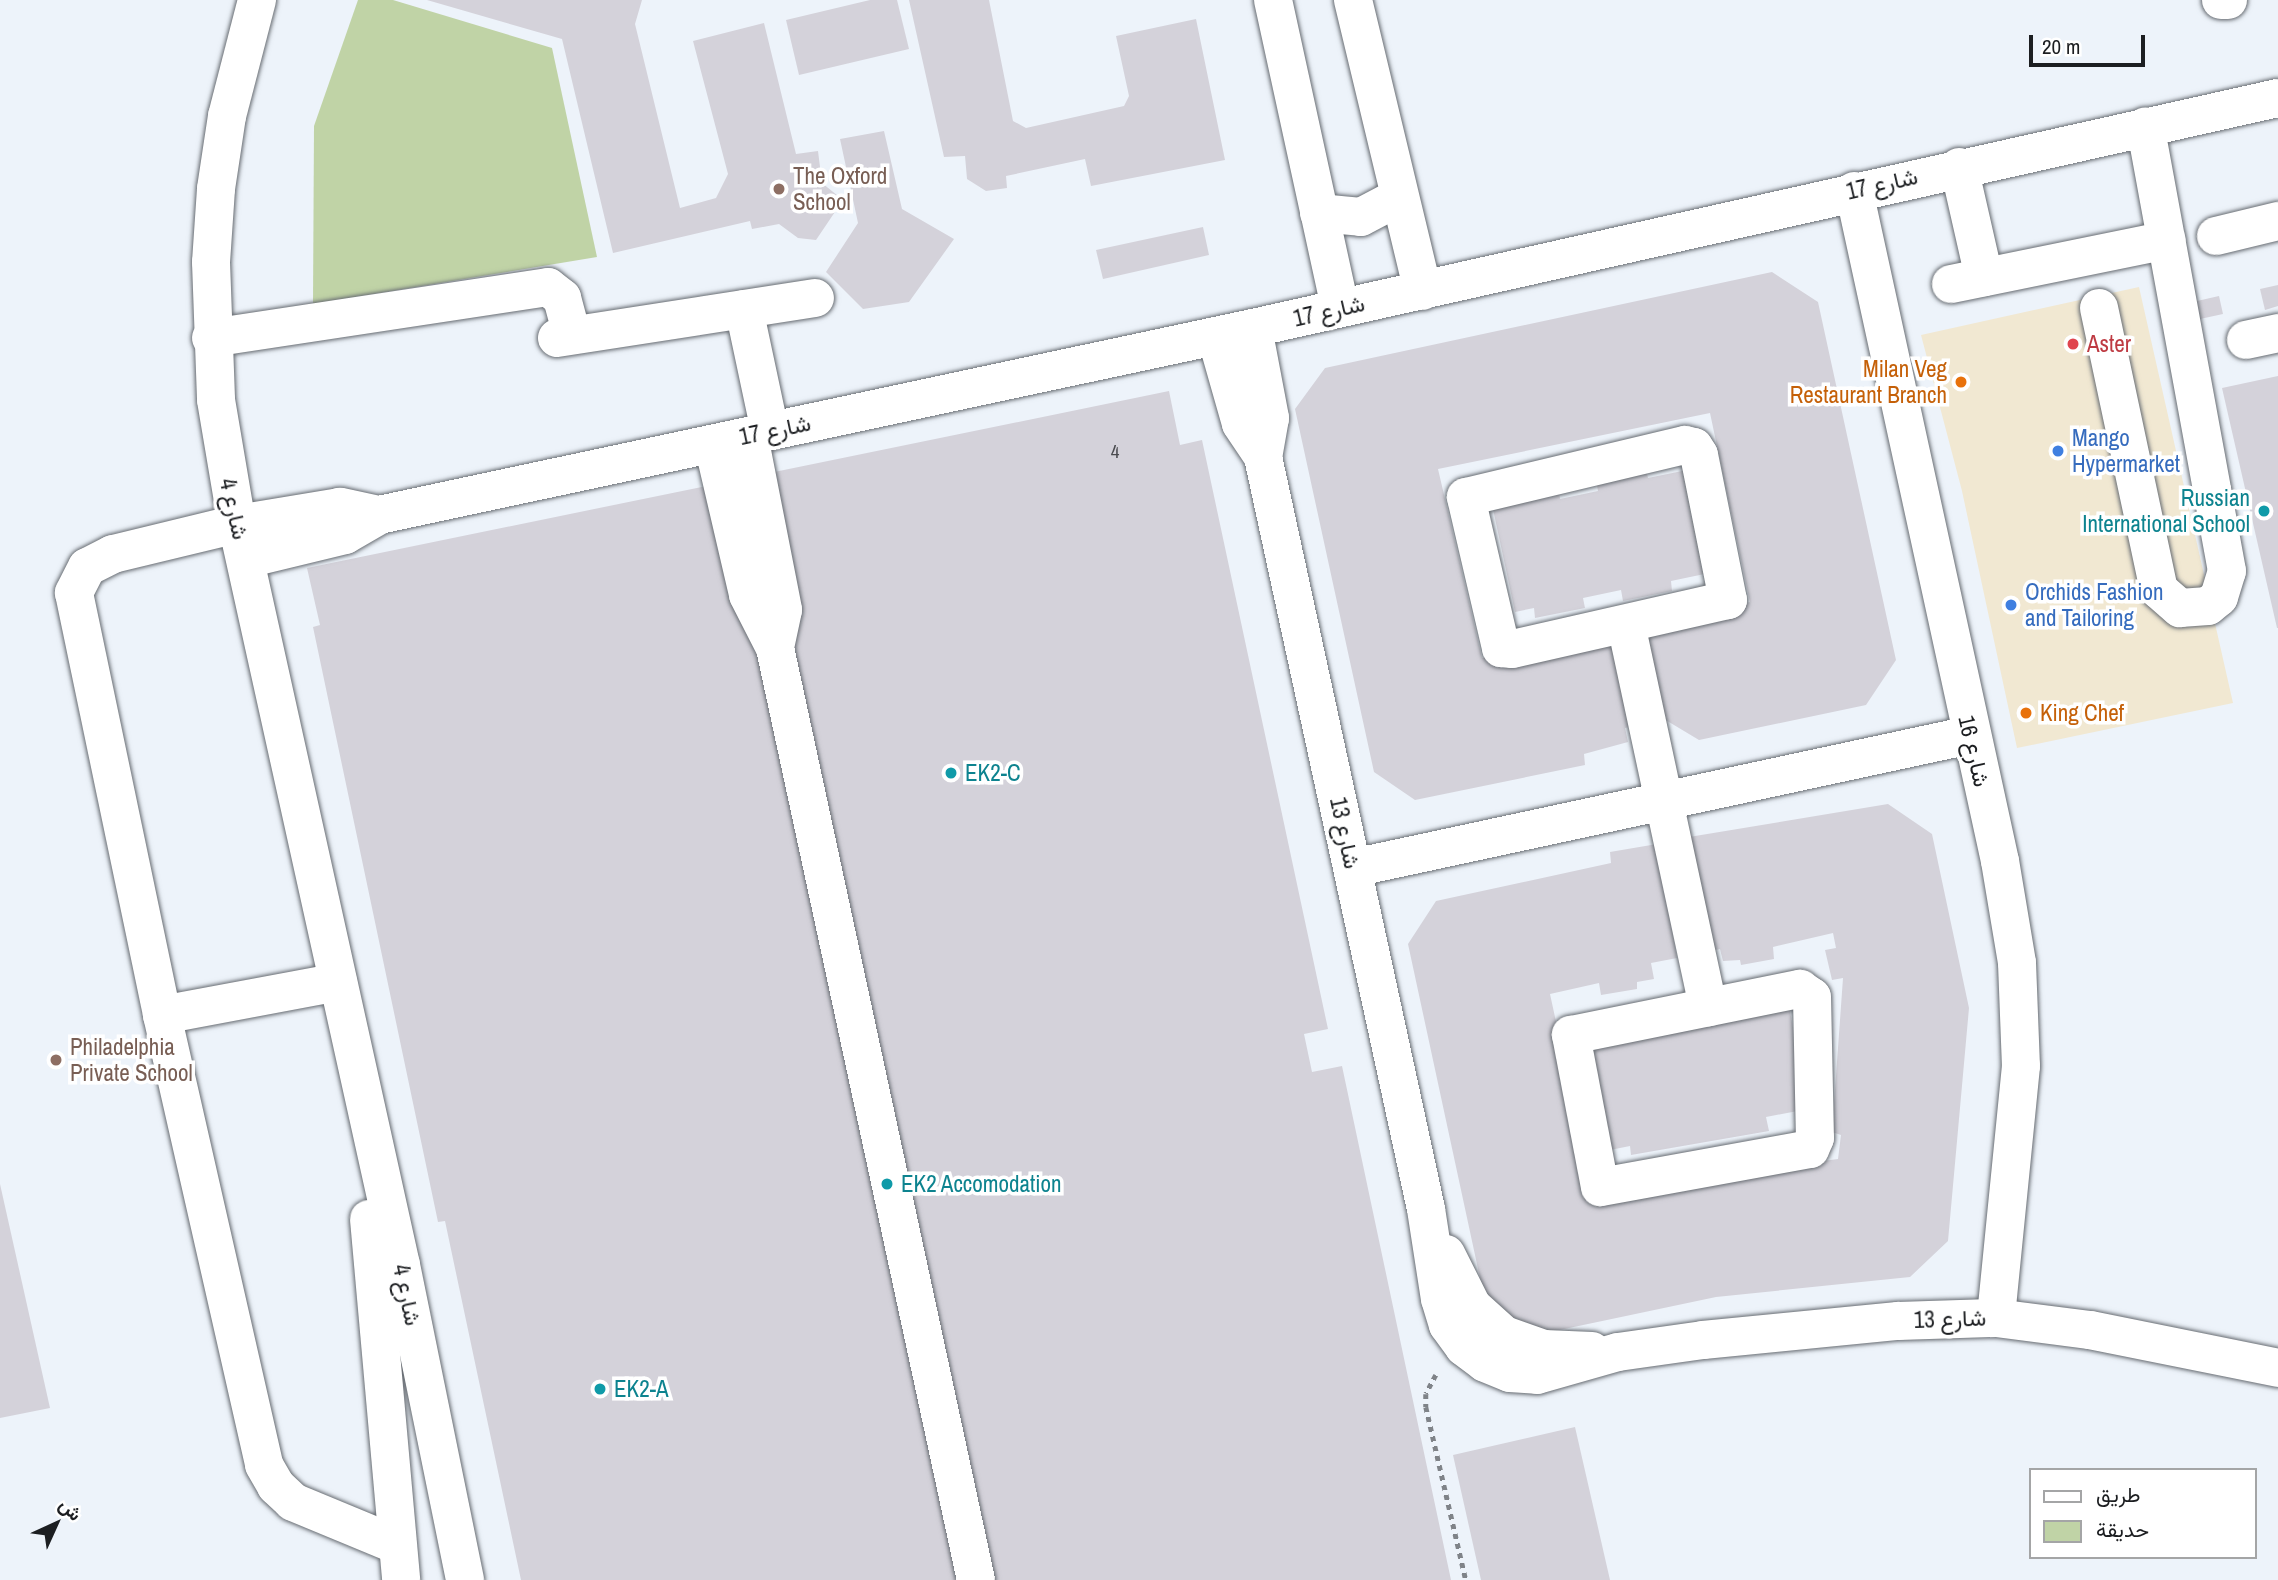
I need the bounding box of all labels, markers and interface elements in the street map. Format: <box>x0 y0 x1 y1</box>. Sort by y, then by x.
scale bar <box>2033 21 2148 65</box>
text: 20 m <box>2042 32 2080 61</box>
place label: The Oxford School <box>793 162 887 216</box>
street label: شارع 17 <box>1844 162 1920 206</box>
marker: The Oxford School <box>771 181 787 197</box>
street label: شارع 17 <box>1291 289 1367 333</box>
place label: Aster <box>2087 330 2131 358</box>
marker: Aster <box>2065 336 2081 352</box>
place label: Milan Veg Restaurant Branch <box>1790 355 1947 409</box>
marker: Milan Veg Restaurant Branch <box>1953 374 1969 390</box>
street label: شارع 17 <box>737 409 813 451</box>
place label: Mango Hypermarket <box>2072 424 2180 478</box>
house number: 4 <box>1111 441 1119 463</box>
marker: Mango Hypermarket <box>2050 443 2066 459</box>
street label: شارع 4 <box>214 476 254 542</box>
place label: Russian International School <box>2082 484 2250 538</box>
marker: Russian International School <box>2256 503 2272 519</box>
place label: Orchids Fashion and Tailoring <box>2025 578 2164 632</box>
marker: Orchids Fashion and Tailoring <box>2003 597 2019 613</box>
place label: King Chef <box>2040 699 2124 727</box>
marker: King Chef <box>2018 705 2034 721</box>
street label: شارع 16 <box>1952 713 1996 789</box>
place label: EK2-C <box>965 759 1021 787</box>
marker: EK2-C <box>943 765 959 781</box>
street label: شارع 13 <box>1324 795 1366 871</box>
place label: Philadelphia Private School <box>70 1033 193 1087</box>
marker: Philadelphia Private School <box>48 1052 64 1068</box>
place label: EK2 Accomodation <box>901 1170 1062 1198</box>
marker: EK2 Accomodation <box>879 1176 895 1192</box>
street label: شارع 4 <box>387 1262 427 1328</box>
street label: شارع 13 <box>1913 1304 1987 1334</box>
place label: EK2-A <box>614 1375 669 1403</box>
marker: EK2-A <box>592 1381 608 1397</box>
legend <box>2030 1468 2257 1559</box>
text: طريق <box>2096 1480 2141 1509</box>
north arrow <box>21 1489 91 1559</box>
text: ش <box>54 1492 88 1526</box>
text: حديقة <box>2096 1515 2149 1544</box>

